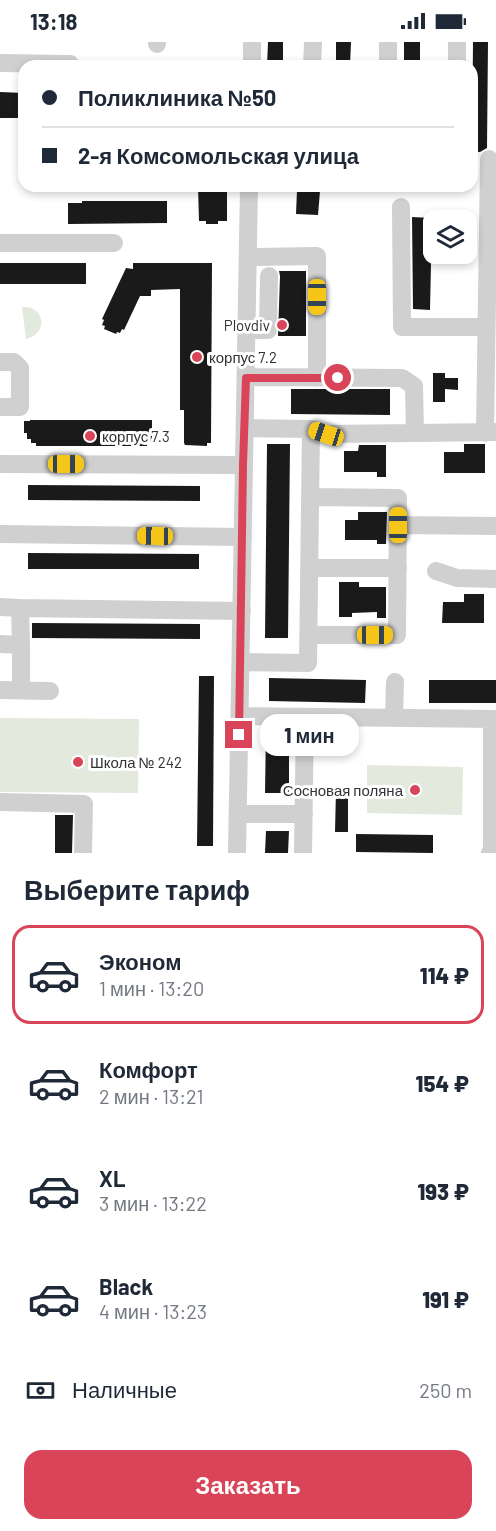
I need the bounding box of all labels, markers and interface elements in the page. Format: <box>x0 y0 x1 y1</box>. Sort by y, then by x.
text: 13:18 <box>30 8 77 34</box>
text: Поликлиника №50 <box>78 84 276 110</box>
text: 2-я Комсомольская улица <box>78 142 359 168</box>
map controls <box>423 210 477 264</box>
button: layers <box>423 210 477 264</box>
car <box>308 279 326 315</box>
place label: Plovdiv <box>224 316 270 334</box>
marker: Plovdiv <box>275 318 289 332</box>
place label: корпус 7.2 <box>209 348 277 366</box>
marker: корпус 7.2 <box>190 350 204 364</box>
route start <box>324 364 351 391</box>
car <box>306 420 346 448</box>
place label: корпус 7.3 <box>102 427 170 445</box>
marker: корпус 7.3 <box>83 429 97 443</box>
car <box>48 455 84 473</box>
car <box>389 507 407 543</box>
car <box>137 527 173 545</box>
car <box>357 626 393 644</box>
callout: 1 мин <box>260 714 359 756</box>
route end <box>225 721 252 748</box>
text: 1 мин <box>284 723 335 747</box>
place label: Школа № 242 <box>90 753 182 771</box>
marker: Школа № 242 <box>71 755 85 769</box>
place label: Сосновая поляна <box>283 781 404 799</box>
marker: Сосновая поляна <box>408 783 422 797</box>
text: Выберите тариф <box>24 873 250 905</box>
icon: car <box>27 948 81 1002</box>
text: Эконом <box>99 948 182 974</box>
text: 114 ₽ <box>420 962 469 988</box>
text: 1 мин · 13:20 <box>99 976 204 1000</box>
icon: car <box>27 1056 81 1110</box>
text: Комфорт <box>99 1056 198 1082</box>
text: 154 ₽ <box>416 1070 469 1096</box>
text: 2 мин · 13:21 <box>99 1084 203 1108</box>
icon: car <box>27 1164 81 1218</box>
text: XL <box>99 1165 125 1191</box>
text: 193 ₽ <box>418 1178 469 1204</box>
text: 3 мин · 13:22 <box>99 1191 207 1215</box>
icon: car <box>27 1272 81 1326</box>
text: Black <box>99 1273 153 1299</box>
text: 191 ₽ <box>422 1286 469 1312</box>
text: 4 мин · 13:23 <box>99 1299 207 1323</box>
icon: cash <box>24 1374 57 1407</box>
text: Наличные <box>72 1376 177 1402</box>
text: 250 m <box>419 1378 472 1402</box>
button: Заказать <box>24 1450 472 1519</box>

